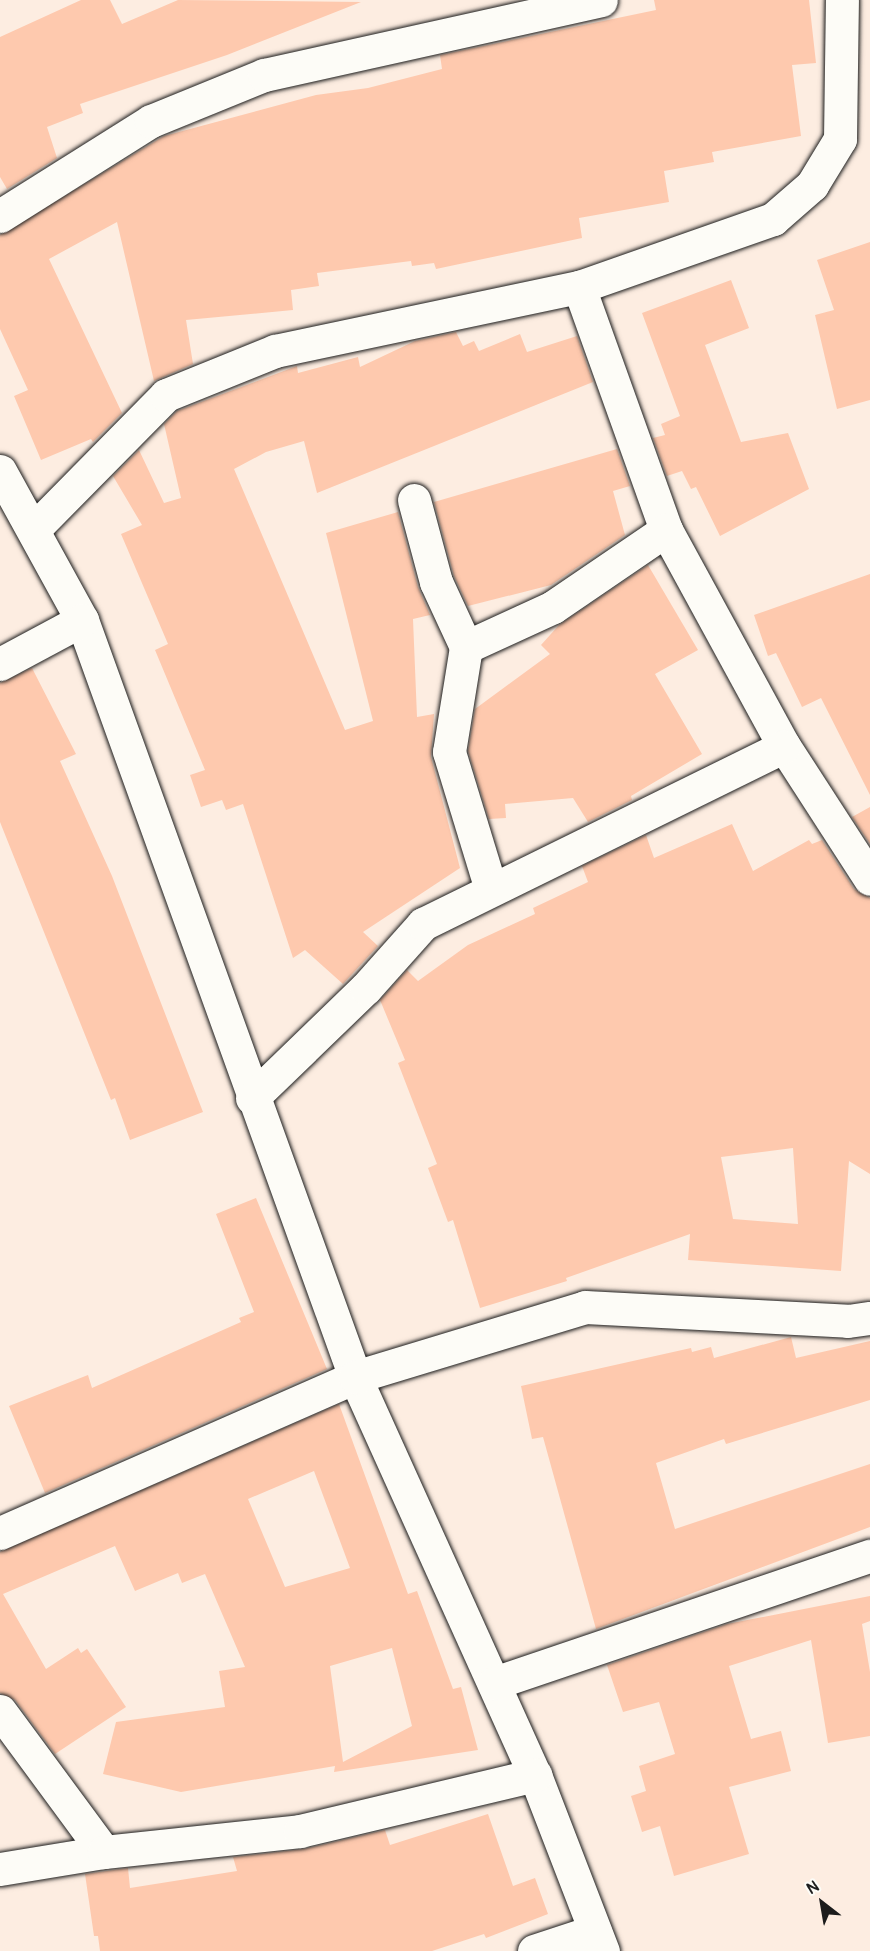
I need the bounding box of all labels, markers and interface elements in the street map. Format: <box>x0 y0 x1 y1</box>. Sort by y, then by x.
north arrow <box>792 1873 852 1933</box>
text: N <box>803 1876 823 1899</box>

